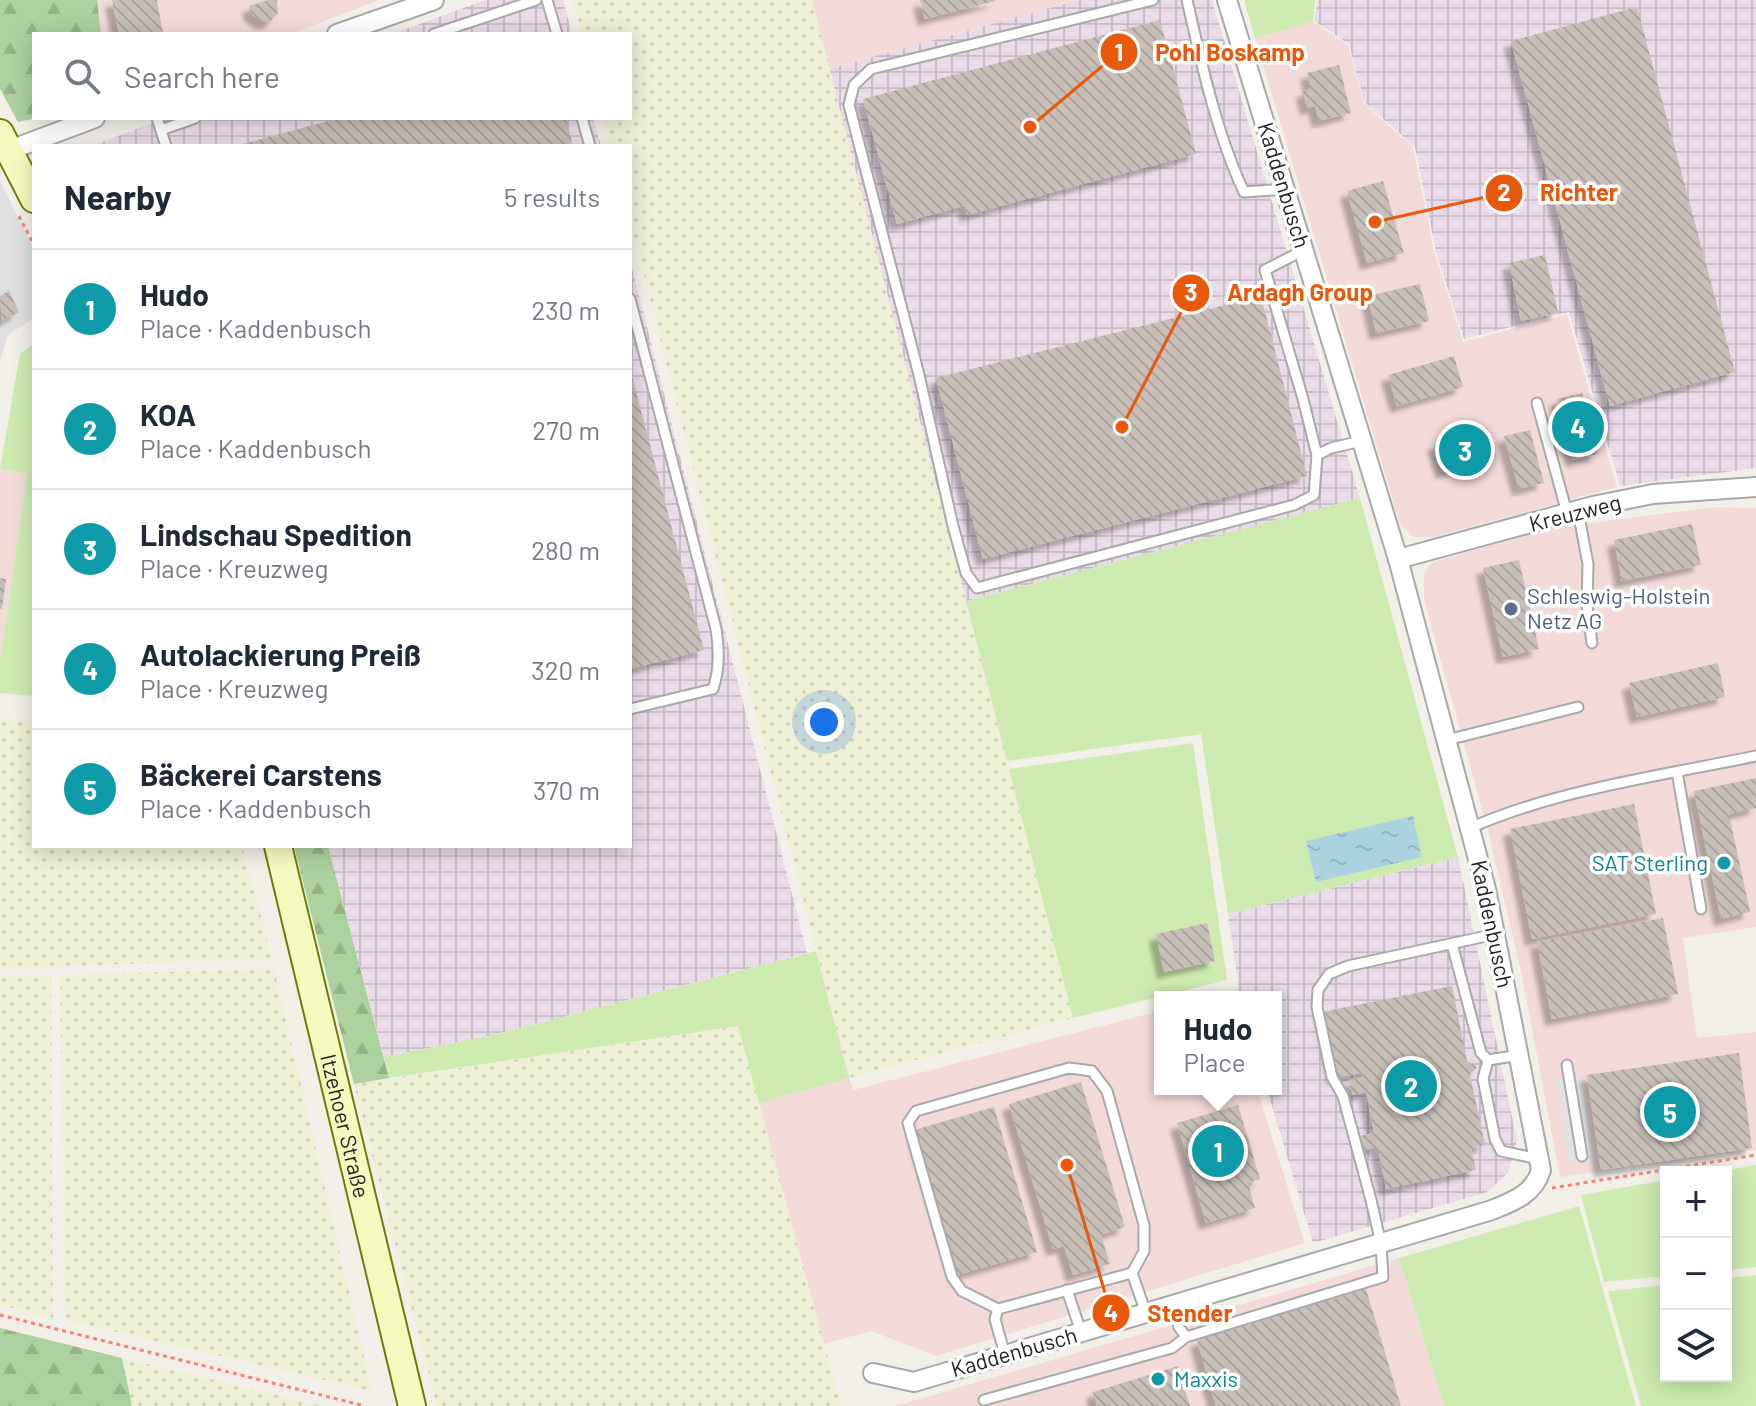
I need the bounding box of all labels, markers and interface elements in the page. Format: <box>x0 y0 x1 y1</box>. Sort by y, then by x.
callout: Pohl Boskamp <box>1099 28 1321 76</box>
search box <box>32 32 632 120</box>
text: 1 <box>1115 37 1123 66</box>
text: Pohl Boskamp <box>1155 37 1305 66</box>
icon: search <box>60 54 104 98</box>
text: Search here <box>124 58 280 94</box>
street label: Kaddenbusch <box>1254 119 1316 251</box>
callout: Richter <box>1484 169 1634 217</box>
text: Nearby <box>64 176 172 217</box>
text: 2 <box>1497 177 1511 206</box>
text: Richter <box>1540 177 1618 206</box>
text: 5 results <box>504 181 600 212</box>
callout: Ardagh Group <box>1171 269 1389 317</box>
text: Hudo <box>140 276 209 312</box>
text: 3 <box>1185 277 1197 306</box>
text: Ardagh Group <box>1227 277 1373 306</box>
text: 1 <box>85 294 95 325</box>
text: 230 m <box>531 294 600 325</box>
text: Place · Kaddenbusch <box>140 312 371 343</box>
text: KOA <box>140 396 196 432</box>
pin: 4 <box>1552 397 1604 457</box>
text: 2 <box>83 414 97 445</box>
text: 270 m <box>532 414 600 445</box>
pin: 3 <box>1439 420 1491 480</box>
text: Place · Kaddenbusch <box>140 432 371 463</box>
street label: Kreuzweg <box>1526 488 1623 536</box>
text: Lindschau Spedition <box>140 516 412 552</box>
text: 3 <box>83 534 97 565</box>
text: 280 m <box>531 534 600 565</box>
text: Place · Kreuzweg <box>140 552 328 583</box>
place label: Schleswig-Holstein Netz AG <box>1527 582 1710 633</box>
marker: Schleswig-Holstein Netz AG <box>1502 600 1520 618</box>
text: Autolackierung Preiß <box>140 636 421 672</box>
text: 4 <box>82 654 98 685</box>
text: 320 m <box>531 654 600 685</box>
text: Place · Kreuzweg <box>140 672 328 703</box>
your location <box>804 702 844 742</box>
text: Bäckerei Carstens <box>140 756 382 792</box>
text: 5 <box>83 774 97 805</box>
text: 370 m <box>533 774 600 805</box>
text: Place · Kaddenbusch <box>140 792 371 823</box>
place label: SAT Sterling <box>1592 849 1708 875</box>
marker: SAT Sterling <box>1715 854 1733 872</box>
street label: Kaddenbusch <box>1467 858 1519 990</box>
popup <box>1154 991 1282 1095</box>
text: Hudo <box>1184 1010 1252 1046</box>
text: Place <box>1184 1046 1246 1077</box>
street label: Itzehoer Straße <box>316 1051 376 1200</box>
pin: 2 <box>1385 1056 1437 1116</box>
pin: 5 <box>1644 1082 1696 1142</box>
pin: 1 <box>1192 1121 1244 1181</box>
map controls <box>1660 1166 1732 1382</box>
button: + <box>1660 1166 1732 1238</box>
button: − <box>1660 1238 1732 1310</box>
callout: Stender <box>1091 1289 1248 1337</box>
text: 4 <box>1104 1298 1118 1327</box>
text: Stender <box>1147 1298 1233 1327</box>
button: layers <box>1660 1310 1732 1382</box>
street label: Kaddenbusch <box>948 1321 1080 1381</box>
place label: Maxxis <box>1174 1365 1238 1391</box>
marker: Maxxis <box>1149 1370 1167 1388</box>

